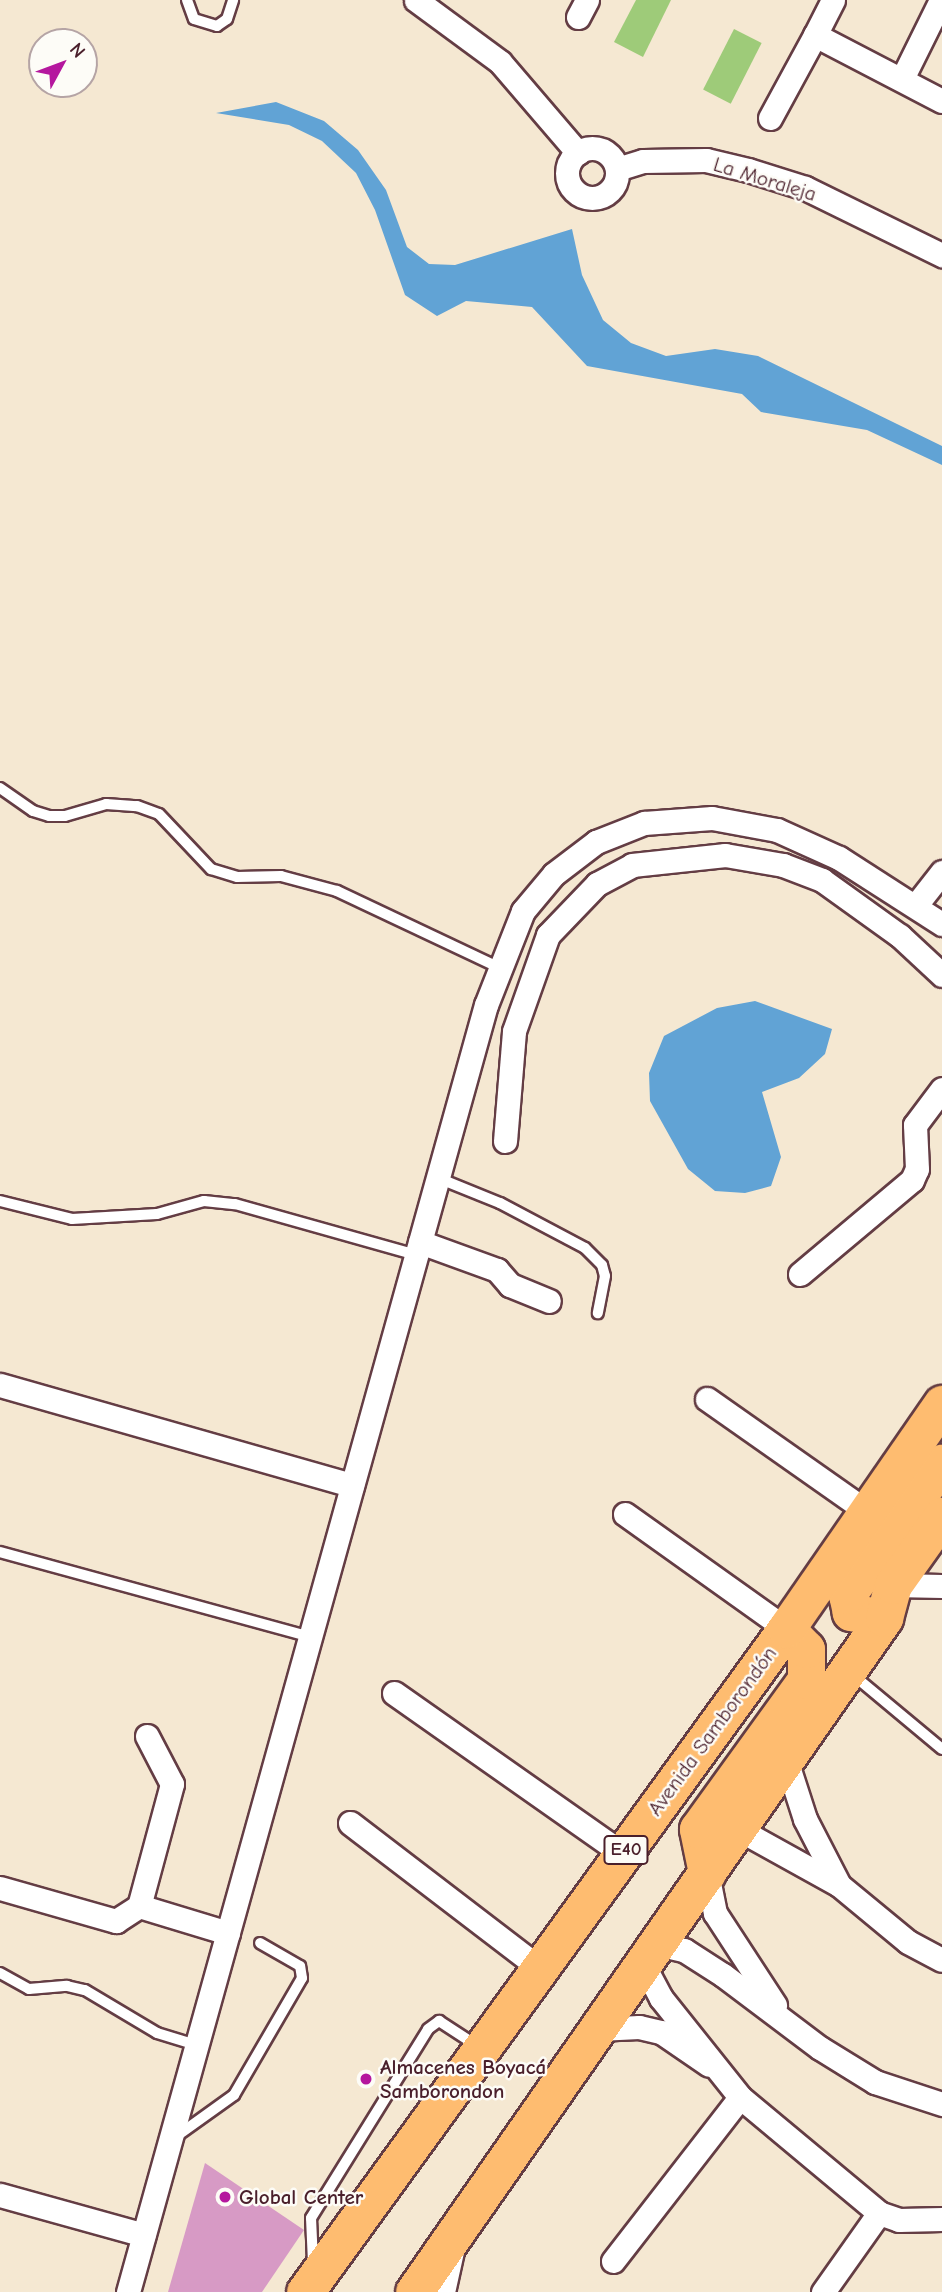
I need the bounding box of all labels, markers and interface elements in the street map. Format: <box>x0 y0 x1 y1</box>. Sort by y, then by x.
north arrow <box>28 28 98 98</box>
text: N <box>65 39 90 62</box>
street label: La Moraleja <box>710 151 820 207</box>
street label: Avenida Samborondón <box>642 1641 782 1821</box>
road number: E40 <box>603 1834 649 1866</box>
place label: Almacenes Boyacá Samborondon <box>380 2054 546 2104</box>
marker: Almacenes Boyacá Samborondon <box>358 2071 374 2087</box>
place label: Global Center <box>239 2184 363 2210</box>
marker: Global Center <box>217 2189 233 2205</box>

